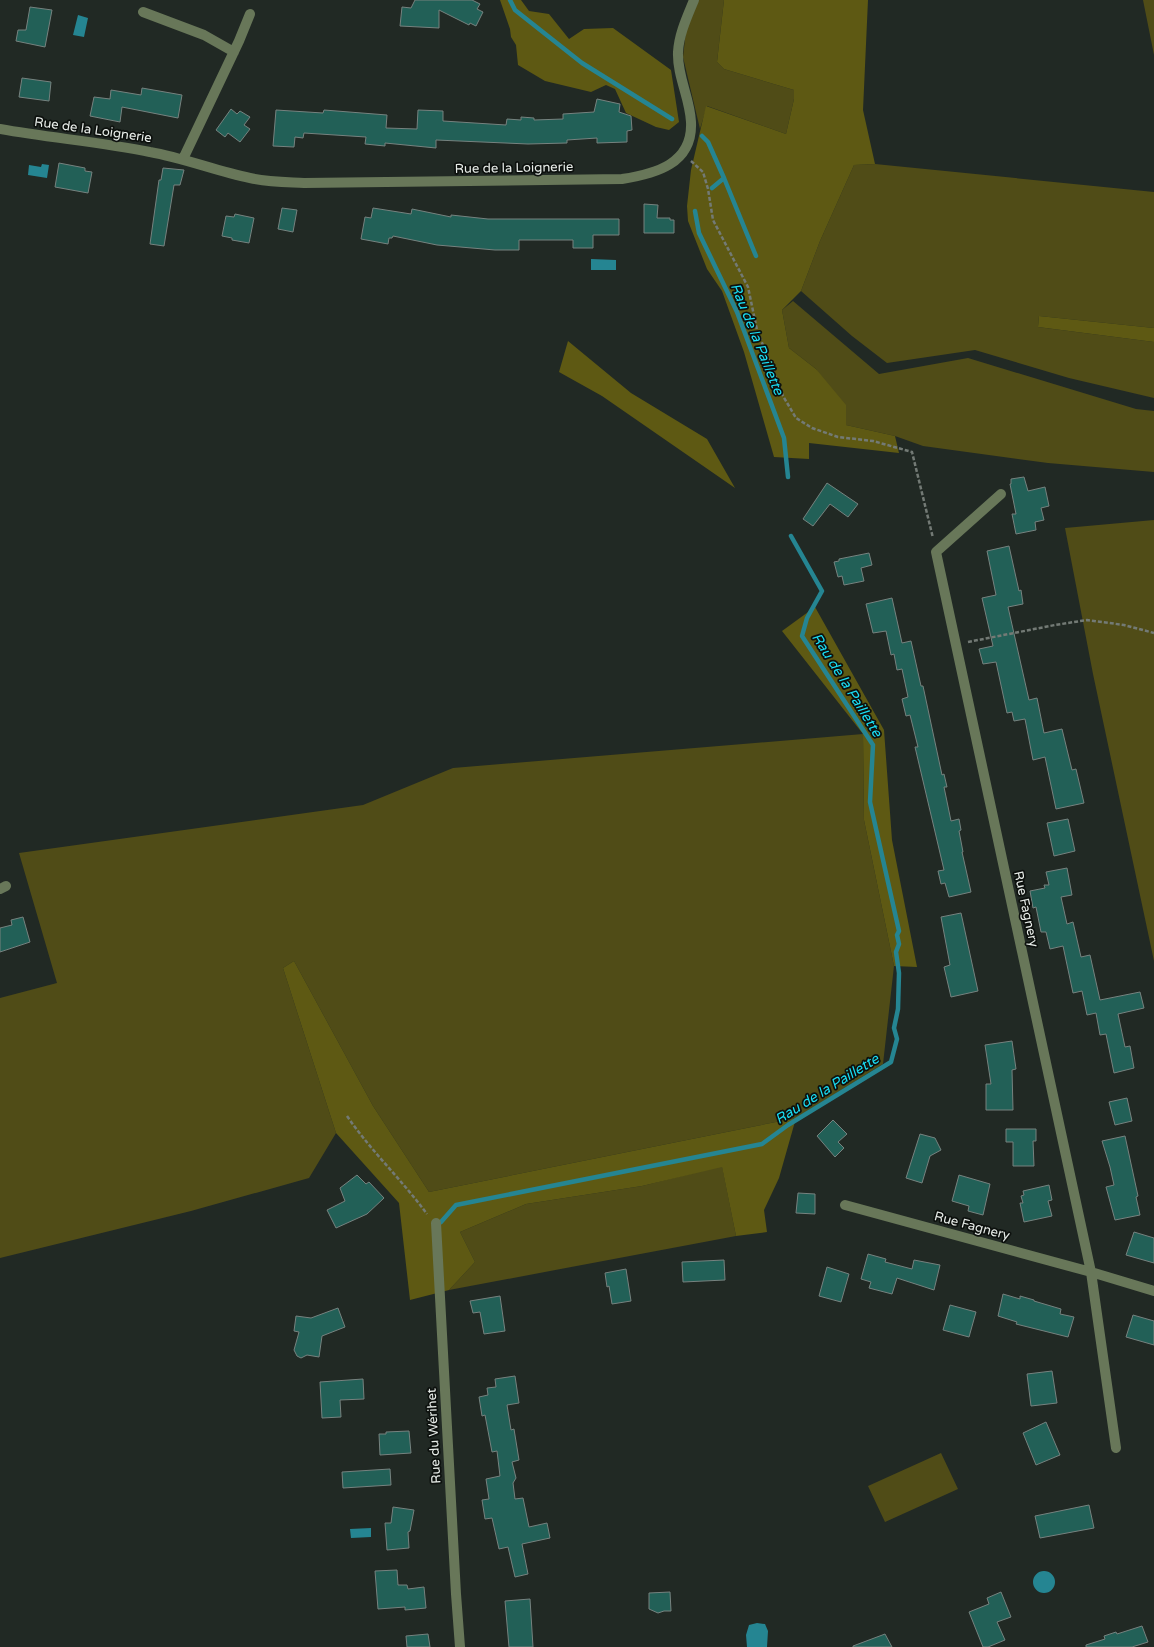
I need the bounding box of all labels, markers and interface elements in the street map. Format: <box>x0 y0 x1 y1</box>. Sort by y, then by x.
street label: Rue de la Loignerie <box>33 114 153 146</box>
street label: Rue de la Loignerie <box>455 159 573 177</box>
water label: Rau de la Paillette <box>727 281 788 398</box>
water label: Rau de la Paillette <box>808 630 886 741</box>
street label: Rue Fagnery <box>1010 869 1042 949</box>
water label: Rau de la Paillette <box>772 1050 883 1128</box>
street label: Rue Fagnery <box>932 1208 1012 1244</box>
street label: Rue du Wérihet <box>424 1388 444 1484</box>

